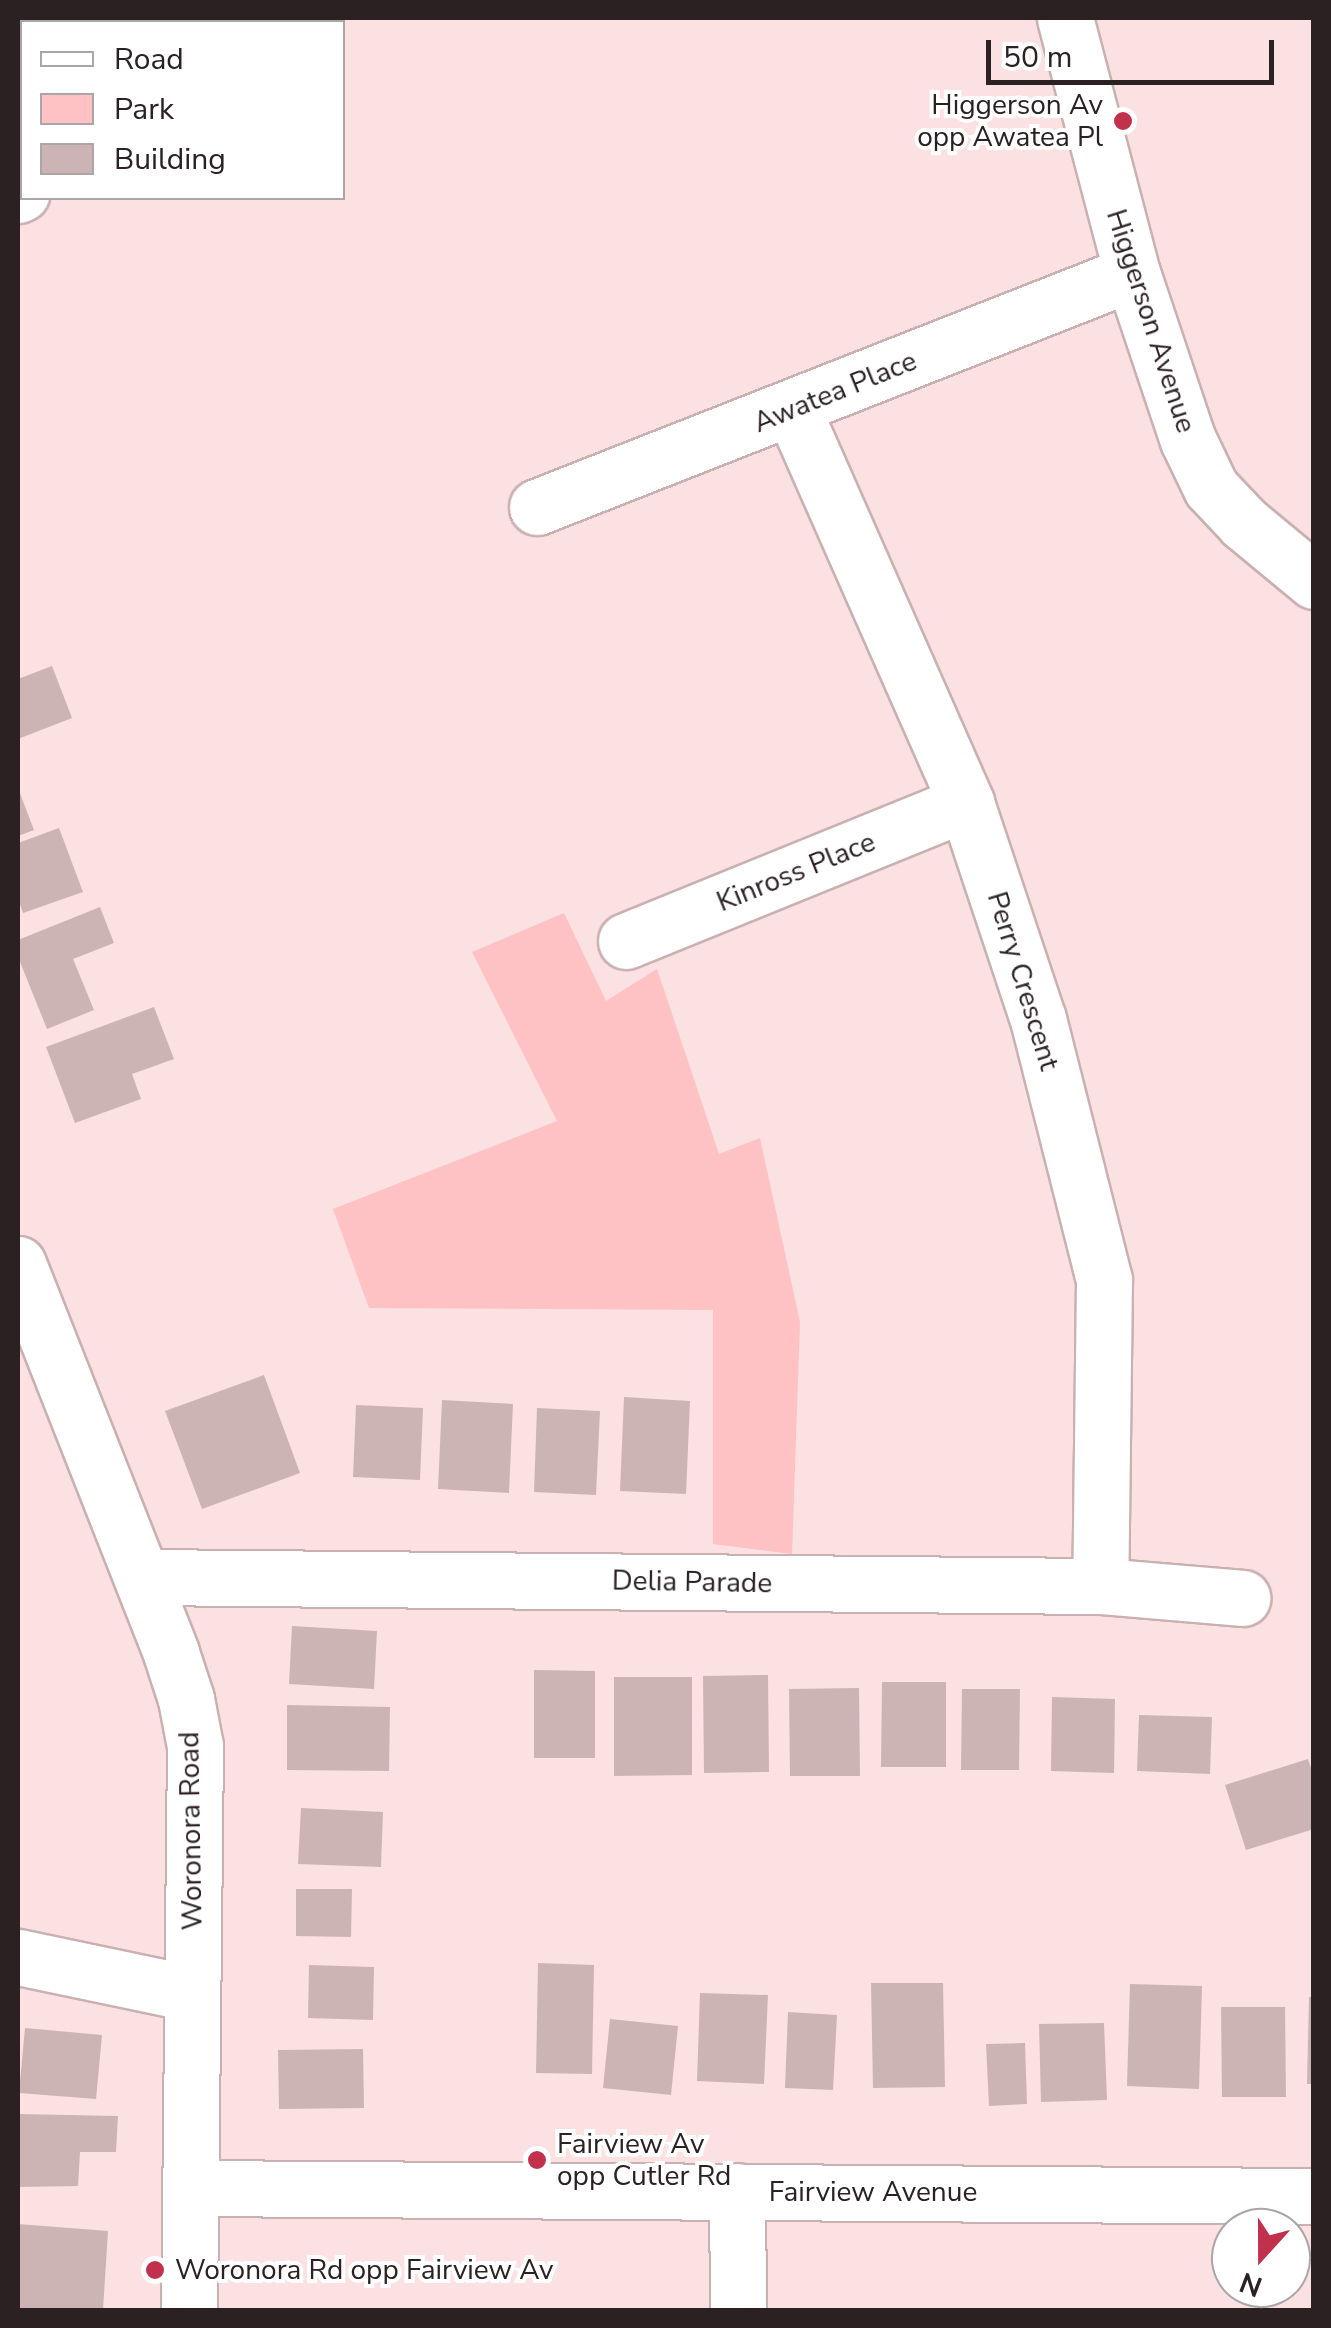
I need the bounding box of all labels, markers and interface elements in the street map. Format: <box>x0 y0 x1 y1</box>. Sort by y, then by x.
legend <box>20 20 345 200</box>
scale bar <box>991 20 1278 82</box>
text: 50 m <box>1003 37 1072 78</box>
text: Road <box>114 39 184 80</box>
place label: Higgerson Av opp Awatea Pl <box>917 88 1103 154</box>
text: Park <box>114 89 174 130</box>
marker: Higgerson Av opp Awatea Pl <box>1112 110 1134 132</box>
text: Building <box>114 139 226 180</box>
street label: Higgerson Avenue <box>1099 205 1203 437</box>
street label: Awatea Place <box>749 344 921 440</box>
street label: Kinross Place <box>712 825 880 919</box>
street label: Perry Crescent <box>980 888 1066 1074</box>
street label: Delia Parade <box>612 1564 772 1600</box>
street label: Woronora Road <box>172 1731 210 1931</box>
place label: Fairview Av opp Cutler Rd <box>557 2127 731 2193</box>
marker: Fairview Av opp Cutler Rd <box>526 2149 548 2171</box>
street label: Fairview Avenue <box>769 2175 977 2209</box>
north arrow <box>1211 2208 1311 2308</box>
place label: Woronora Rd opp Fairview Av <box>175 2253 553 2287</box>
marker: Woronora Rd opp Fairview Av <box>144 2259 166 2281</box>
text: N <box>1234 2263 1268 2306</box>

